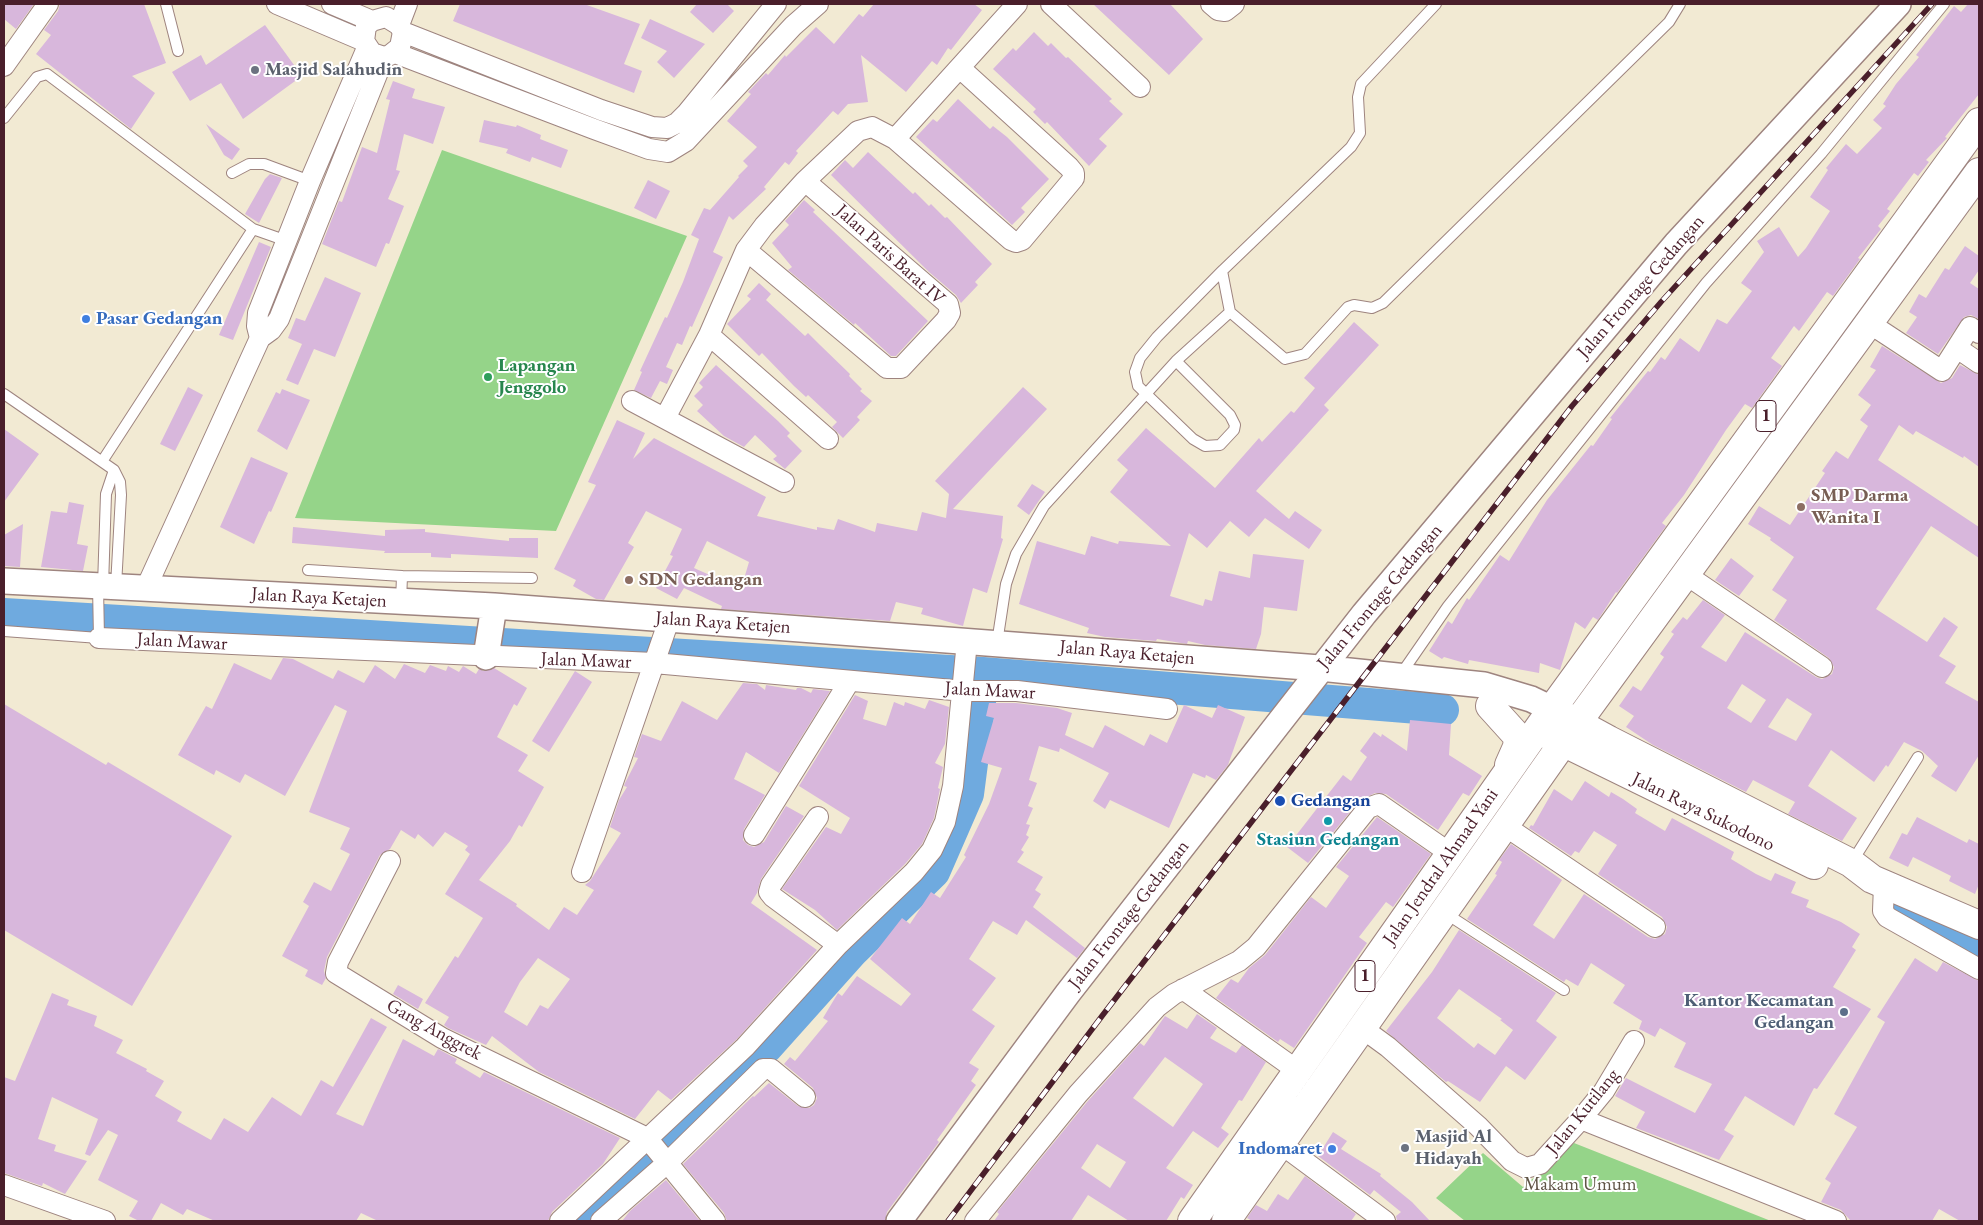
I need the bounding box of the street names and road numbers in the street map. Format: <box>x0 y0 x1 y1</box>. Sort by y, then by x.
street label: Jalan Paris Barat IV <box>830 200 950 310</box>
street label: Jalan Frontage Gedangan <box>1572 211 1710 363</box>
road number: 1 <box>1756 401 1776 432</box>
street label: Jalan Frontage Gedangan <box>1313 520 1447 674</box>
street label: Jalan Raya Ketajen <box>251 583 387 613</box>
street label: Jalan Raya Ketajen <box>654 607 792 639</box>
street label: Jalan Mawar <box>136 628 228 656</box>
street label: Jalan Raya Ketajen <box>1058 636 1196 670</box>
street label: Jalan Mawar <box>540 648 632 674</box>
street label: Jalan Mawar <box>944 677 1036 705</box>
street label: Jalan Raya Sukodono <box>1628 768 1778 856</box>
street label: Jalan Jendral Ahmad Yani <box>1378 784 1504 950</box>
street label: Jalan Frontage Gedangan <box>1064 836 1194 994</box>
road number: 1 <box>1355 960 1375 991</box>
street label: Gang Anggrek <box>382 994 486 1066</box>
street label: Jalan Kutilang <box>1541 1064 1625 1160</box>

